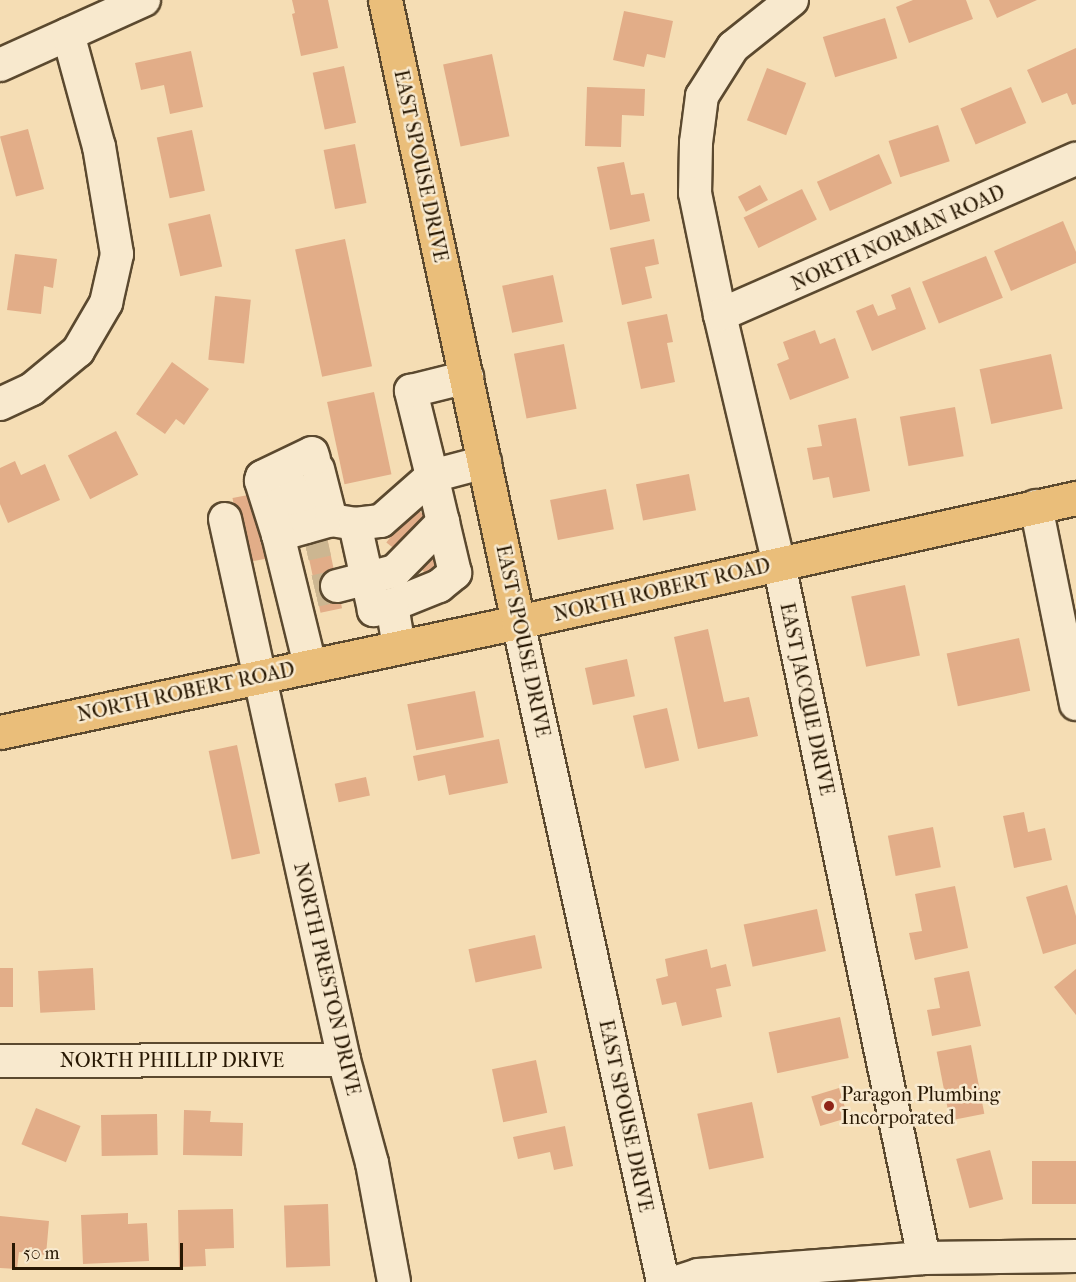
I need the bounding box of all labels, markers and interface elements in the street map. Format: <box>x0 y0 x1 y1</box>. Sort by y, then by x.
street label: EAST SPOUSE DRIVE <box>389 68 453 264</box>
street label: NORTH NORMAN ROAD <box>787 180 1009 296</box>
street label: EAST SPOUSE DRIVE <box>491 543 555 739</box>
street label: NORTH ROBERT ROAD <box>551 553 773 627</box>
street label: EAST JACQUE DRIVE <box>775 600 839 798</box>
street label: NORTH ROBERT ROAD <box>75 657 297 727</box>
street label: NORTH PRESTON DRIVE <box>289 860 365 1098</box>
street label: EAST SPOUSE DRIVE <box>594 1018 658 1214</box>
street label: NORTH PHILLIP DRIVE <box>60 1048 284 1072</box>
place label: Paragon Plumbing Incorporated <box>841 1082 1000 1129</box>
marker: Paragon Plumbing Incorporated <box>822 1099 836 1113</box>
scale bar <box>15 1231 186 1269</box>
text: 50 m <box>23 1243 59 1264</box>

